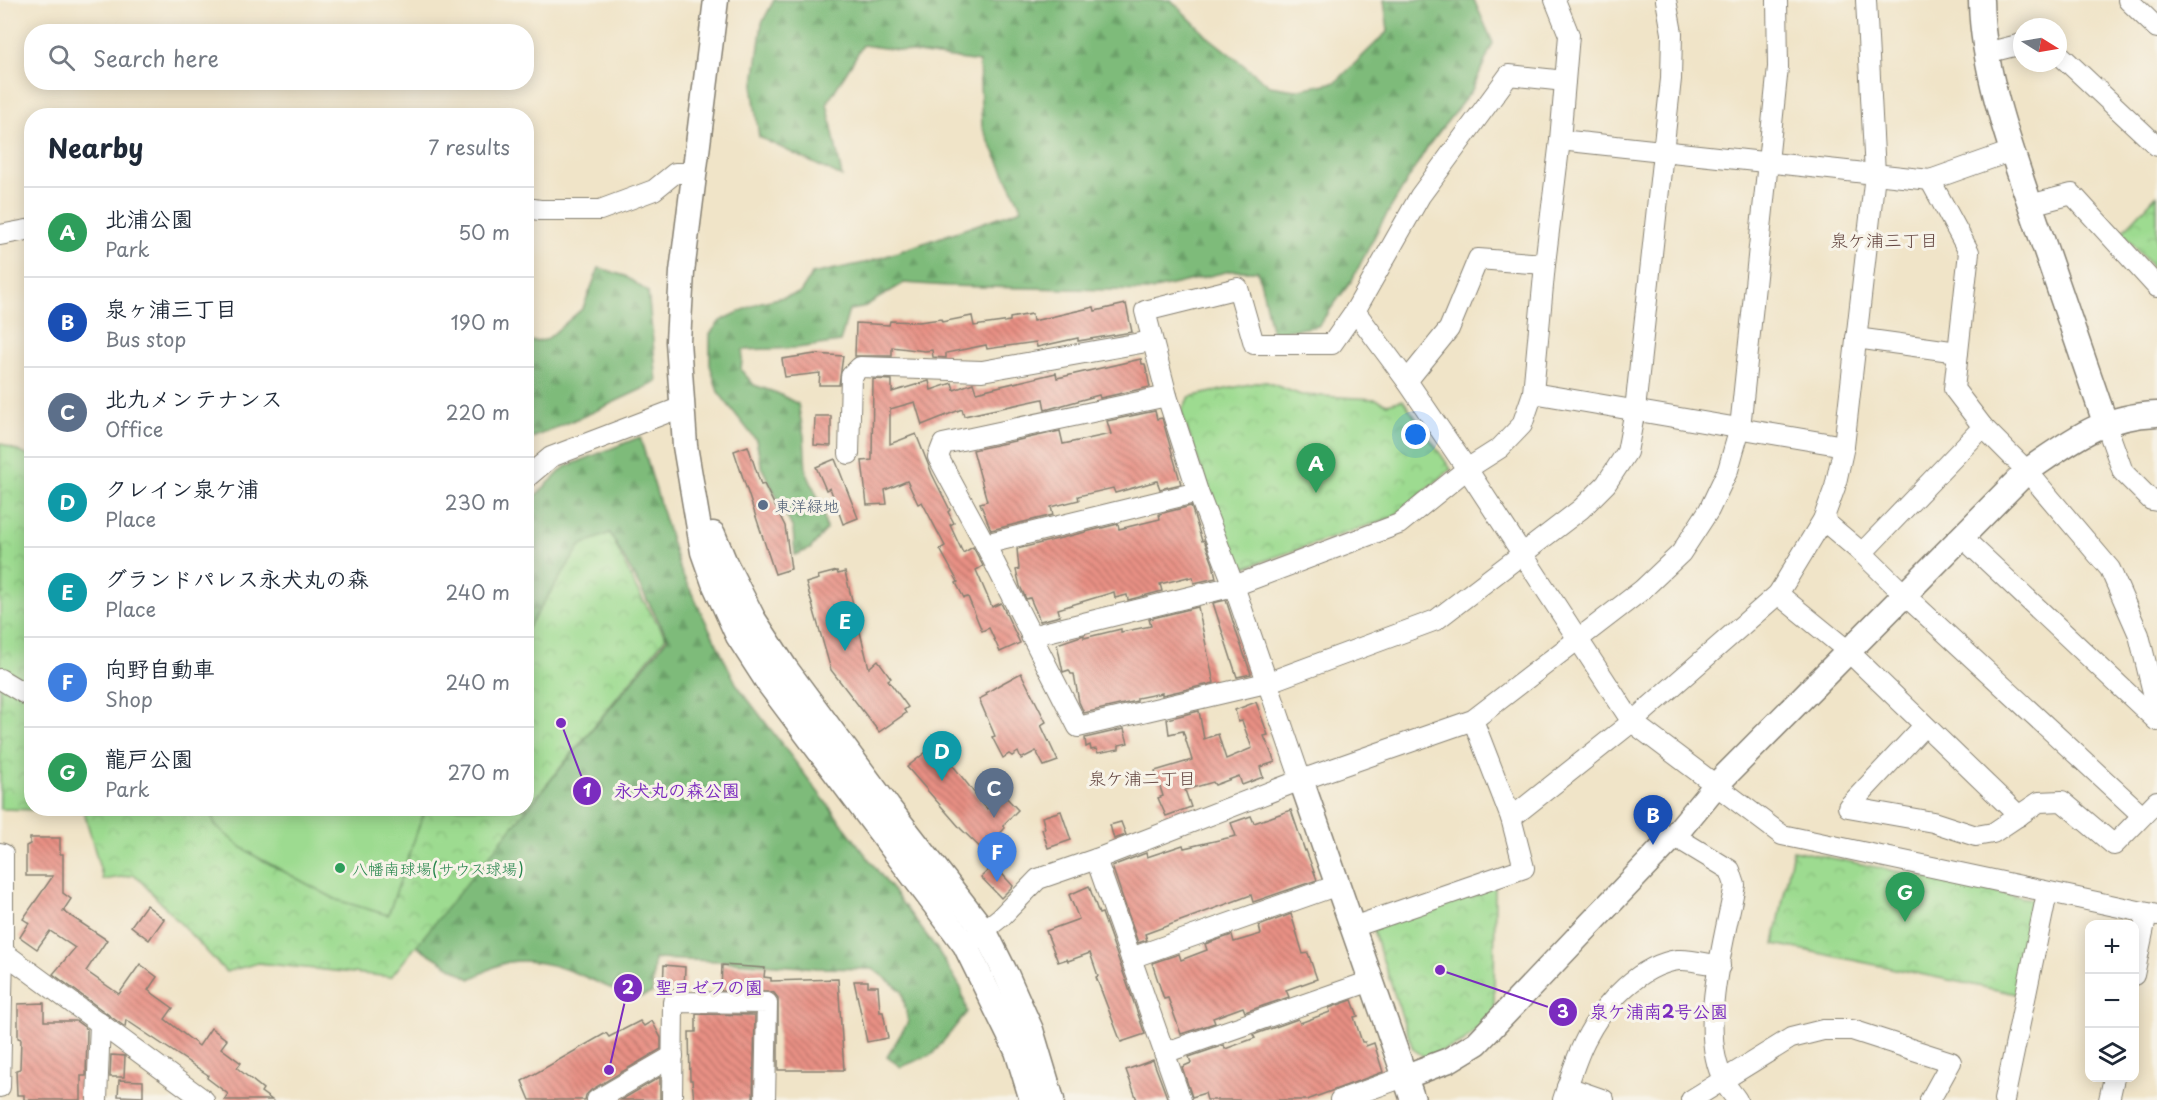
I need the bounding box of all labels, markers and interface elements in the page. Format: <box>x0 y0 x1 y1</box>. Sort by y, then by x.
north arrow <box>2013 18 2067 72</box>
search box <box>24 24 534 90</box>
icon: search <box>45 41 78 74</box>
text: Search here <box>93 41 219 74</box>
text: Nearby <box>48 128 143 167</box>
text: 7 results <box>428 132 510 162</box>
text: 北浦公園 <box>105 201 193 234</box>
text: A <box>60 217 75 247</box>
text: 50 m <box>458 217 510 247</box>
district label: 泉ケ浦三丁目 <box>1830 226 1938 253</box>
text: Park <box>105 234 150 264</box>
text: 泉ヶ浦三丁目 <box>105 291 237 324</box>
text: B <box>61 307 74 337</box>
text: 190 m <box>451 307 510 337</box>
text: Bus stop <box>105 324 186 354</box>
text: 北九メンテナンス <box>105 381 283 414</box>
text: C <box>60 397 75 427</box>
text: 220 m <box>446 397 510 427</box>
text: Office <box>105 414 163 444</box>
your location <box>1401 420 1430 449</box>
pin: A <box>1296 444 1336 493</box>
text: クレイン泉ケ浦 <box>105 471 259 504</box>
text: D <box>60 487 75 517</box>
text: 230 m <box>445 487 510 517</box>
place label: 東洋緑地 <box>775 493 839 517</box>
marker: 東洋緑地 <box>756 498 770 512</box>
text: Place <box>105 504 156 534</box>
text: グランドパレス永犬丸の森 <box>105 561 369 594</box>
text: E <box>61 577 74 607</box>
text: 240 m <box>445 577 510 607</box>
text: Place <box>105 594 156 624</box>
pin: E <box>826 602 864 651</box>
text: 向野自動車 <box>105 651 215 684</box>
text: F <box>62 667 73 697</box>
text: 240 m <box>445 667 510 697</box>
text: Shop <box>105 684 153 714</box>
pin: D <box>922 732 962 781</box>
text: 龍戸公園 <box>105 741 193 774</box>
text: G <box>59 757 76 787</box>
text: 270 m <box>447 757 510 787</box>
district label: 泉ケ浦二丁目 <box>1088 764 1196 791</box>
pin: C <box>974 768 1014 818</box>
callout: 永犬丸の森公園 <box>572 773 752 809</box>
text: Park <box>105 774 150 804</box>
text: 1 <box>583 776 592 803</box>
text: 永犬丸の森公園 <box>614 776 740 803</box>
pin: B <box>1634 796 1672 845</box>
pin: F <box>978 832 1016 882</box>
place label: 八幡南球場(サウス球場) <box>352 856 524 880</box>
marker: 八幡南球場(サウス球場) <box>333 861 347 875</box>
pin: G <box>1886 872 1924 922</box>
map controls <box>2085 920 2139 1082</box>
button: + <box>2085 920 2139 974</box>
callout: 聖ヨゼフの園 <box>613 970 775 1006</box>
text: 2 <box>622 973 635 1000</box>
text: 聖ヨゼフの園 <box>655 973 763 1000</box>
button: − <box>2085 974 2139 1028</box>
callout: 泉ケ浦南2号公園 <box>1548 994 1740 1030</box>
text: 3 <box>1557 997 1569 1024</box>
text: 泉ケ浦南2号公園 <box>1590 997 1728 1024</box>
button: layers <box>2085 1028 2139 1082</box>

